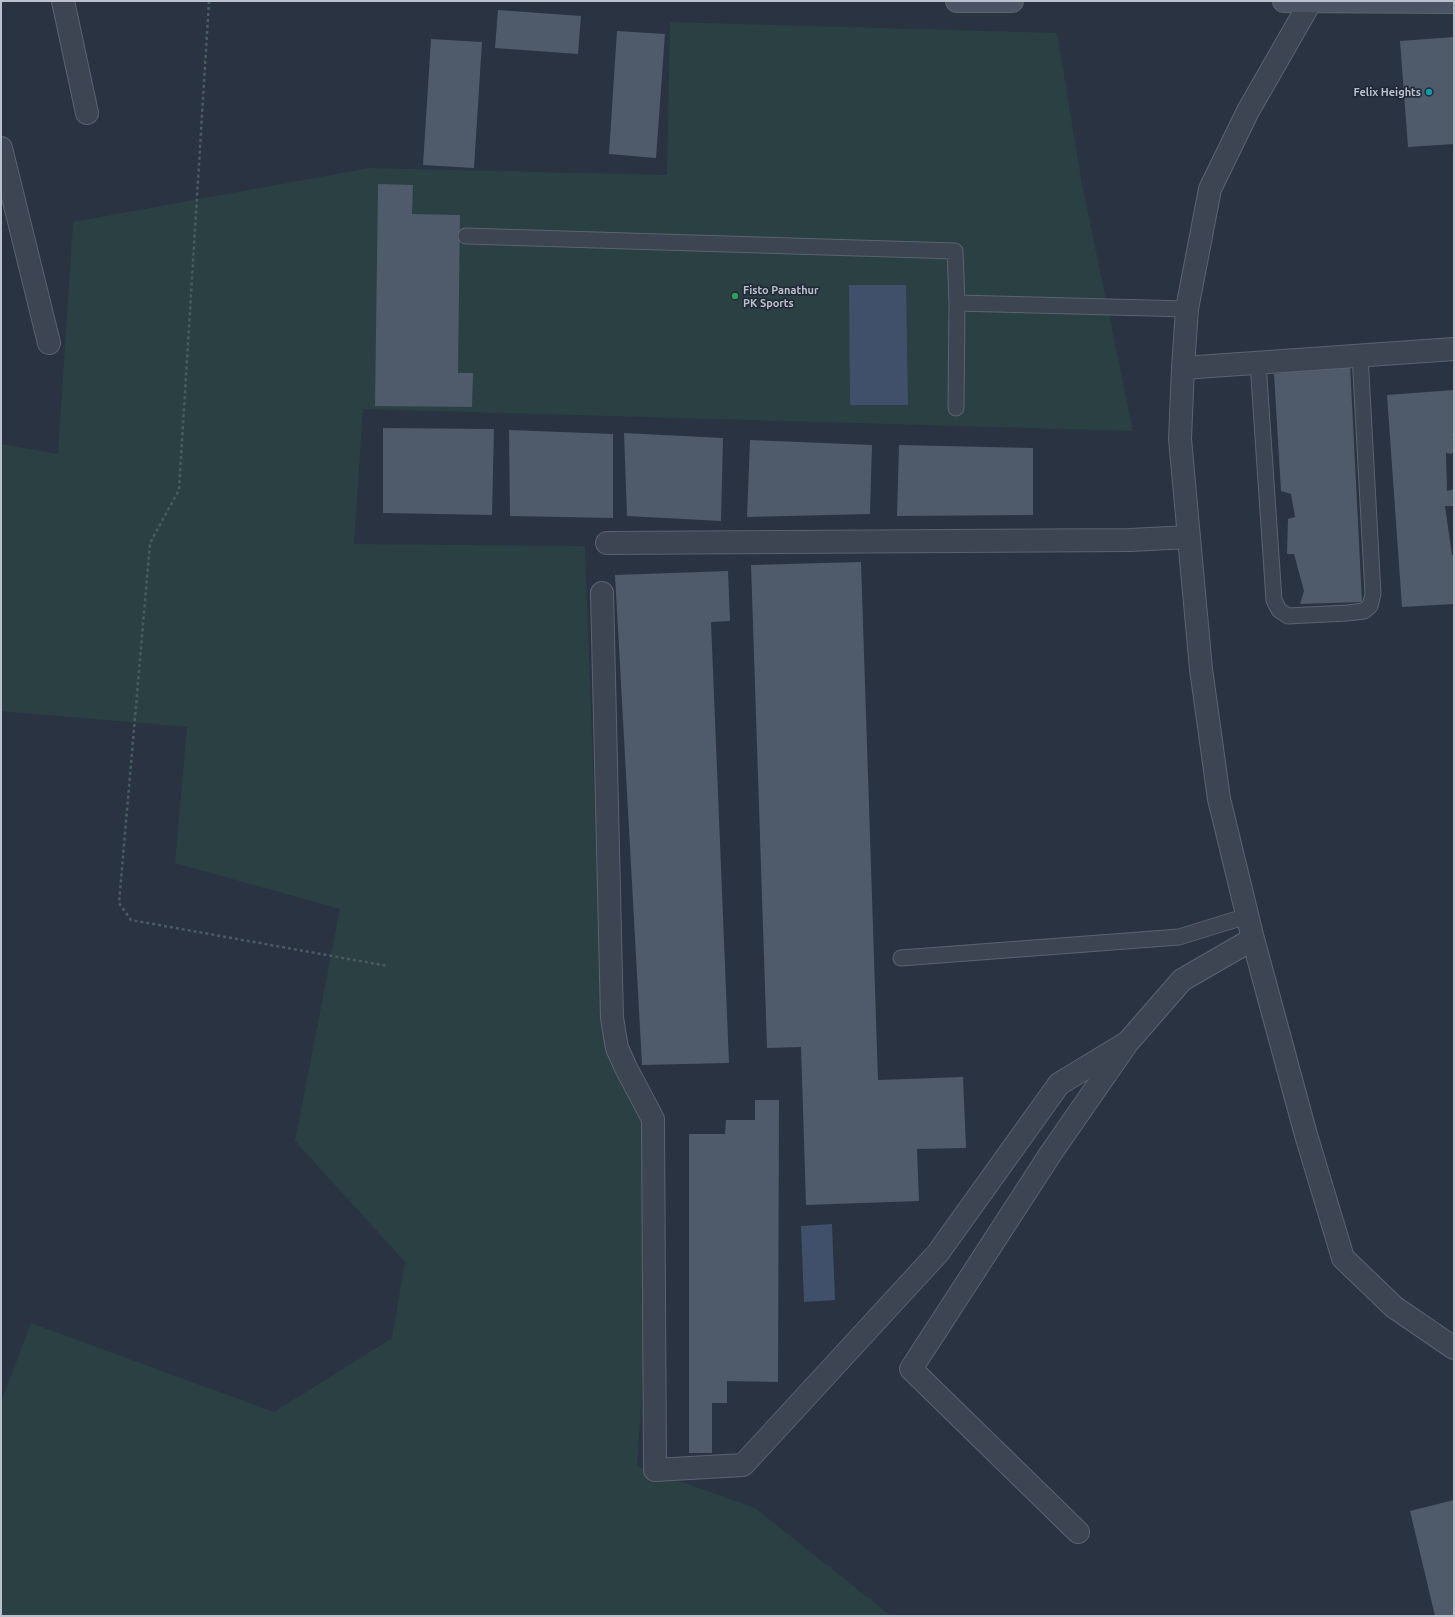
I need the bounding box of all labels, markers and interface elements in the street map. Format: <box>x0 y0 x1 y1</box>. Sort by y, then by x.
place label: Felix Heights <box>1353 85 1421 99</box>
marker: Felix Heights <box>1424 87 1434 97</box>
place label: Fisto Panathur PK Sports <box>743 283 819 309</box>
marker: Fisto Panathur PK Sports <box>730 291 740 301</box>

